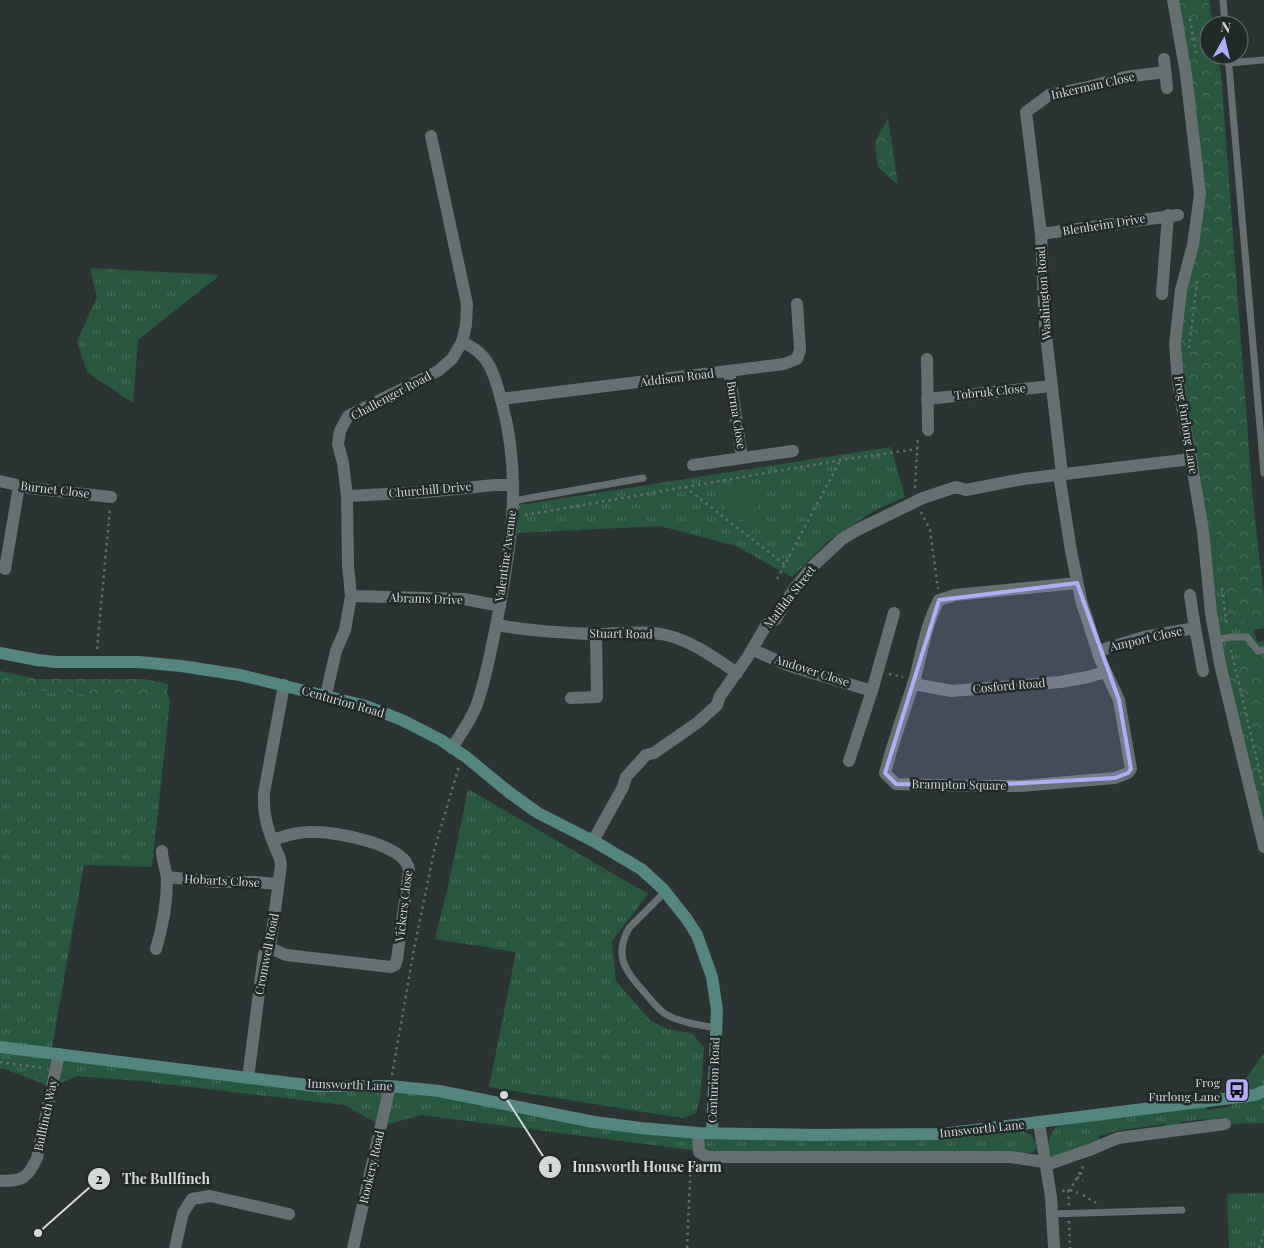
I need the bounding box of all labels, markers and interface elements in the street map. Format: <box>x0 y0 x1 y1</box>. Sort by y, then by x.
north arrow <box>1199 15 1249 65</box>
text: N <box>1220 17 1232 37</box>
street label: Inkerman Close <box>1049 68 1136 102</box>
street label: Blenheim Drive <box>1061 210 1146 238</box>
street label: Washington Road <box>1032 246 1054 341</box>
street label: Addison Road <box>638 365 715 390</box>
street label: Challenger Road <box>348 367 434 423</box>
street label: Frog Furlong Lane <box>1171 375 1203 475</box>
street label: Tobruk Close <box>953 379 1026 403</box>
street label: Burma Close <box>724 380 750 450</box>
street label: Burnet Close <box>20 477 91 501</box>
street label: Churchill Drive <box>388 477 472 501</box>
street label: Valentine Avenue <box>491 509 519 604</box>
street label: Matilda Street <box>760 561 819 631</box>
street label: Abrams Drive <box>388 589 463 607</box>
street label: Amport Close <box>1107 622 1183 654</box>
street label: Stuart Road <box>589 624 653 642</box>
street label: Andover Close <box>772 650 852 690</box>
street label: Cosford Road <box>972 674 1046 696</box>
street label: Centurion Road <box>300 682 387 721</box>
street label: Brampton Square <box>912 775 1007 793</box>
street label: Vickers Close <box>391 869 415 944</box>
street label: Hobarts Close <box>184 870 260 890</box>
street label: Cromwell Road <box>250 912 282 996</box>
street label: Centurion Road <box>704 1037 722 1123</box>
place label: Frog Furlong Lane <box>1149 1074 1221 1104</box>
street label: Innsworth Lane <box>307 1075 393 1093</box>
street label: Bullfinch Way <box>30 1077 61 1152</box>
bus stop icon: Frog Furlong Lane <box>1224 1077 1250 1103</box>
street label: Innsworth Lane <box>939 1116 1025 1140</box>
street label: Rookery Road <box>355 1129 387 1205</box>
callout: Innsworth House Farm <box>537 1152 732 1181</box>
text: 1 <box>547 1156 553 1176</box>
text: Innsworth House Farm <box>572 1157 722 1176</box>
callout: The Bullfinch <box>87 1164 220 1193</box>
text: 2 <box>95 1168 103 1188</box>
text: The Bullfinch <box>122 1169 211 1188</box>

